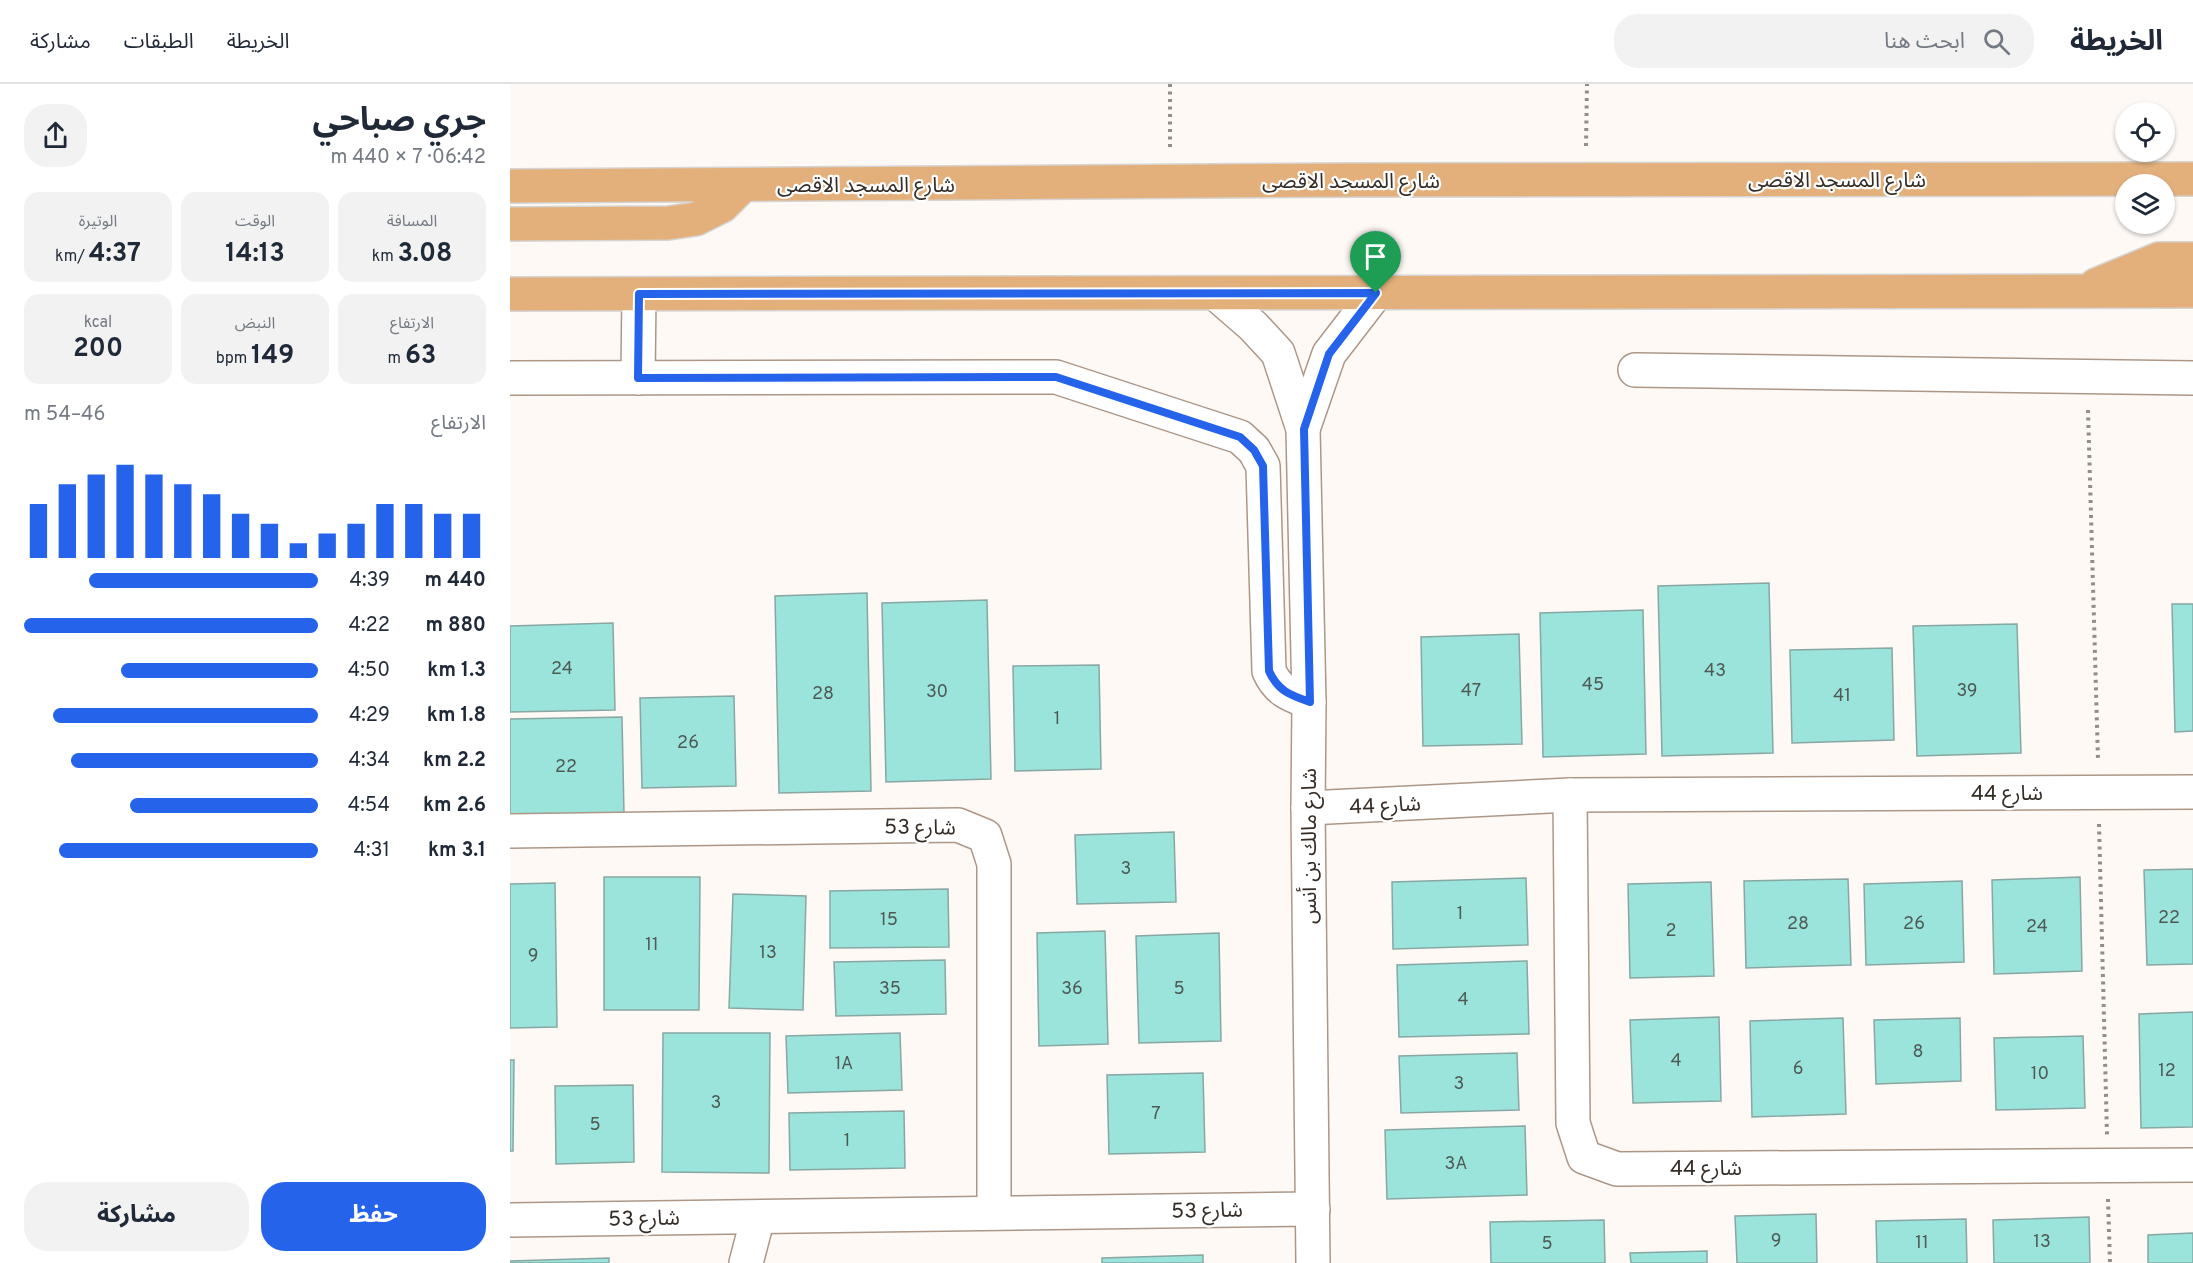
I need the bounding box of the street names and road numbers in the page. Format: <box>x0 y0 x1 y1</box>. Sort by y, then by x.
street label: شارع المسجد الاقصى <box>1748 168 1926 195</box>
street label: شارع المسجد الاقصى <box>1262 169 1440 196</box>
street label: شارع المسجد الاقصى <box>777 173 955 200</box>
street label: شارع مالك بن أنس <box>1296 768 1324 924</box>
street label: شارع 44 <box>1971 781 2043 808</box>
street label: شارع 44 <box>1348 791 1422 822</box>
street label: شارع 53 <box>884 814 956 843</box>
street label: شارع 44 <box>1670 1156 1742 1183</box>
street label: شارع 53 <box>1171 1197 1243 1226</box>
street label: شارع 53 <box>608 1205 680 1234</box>

